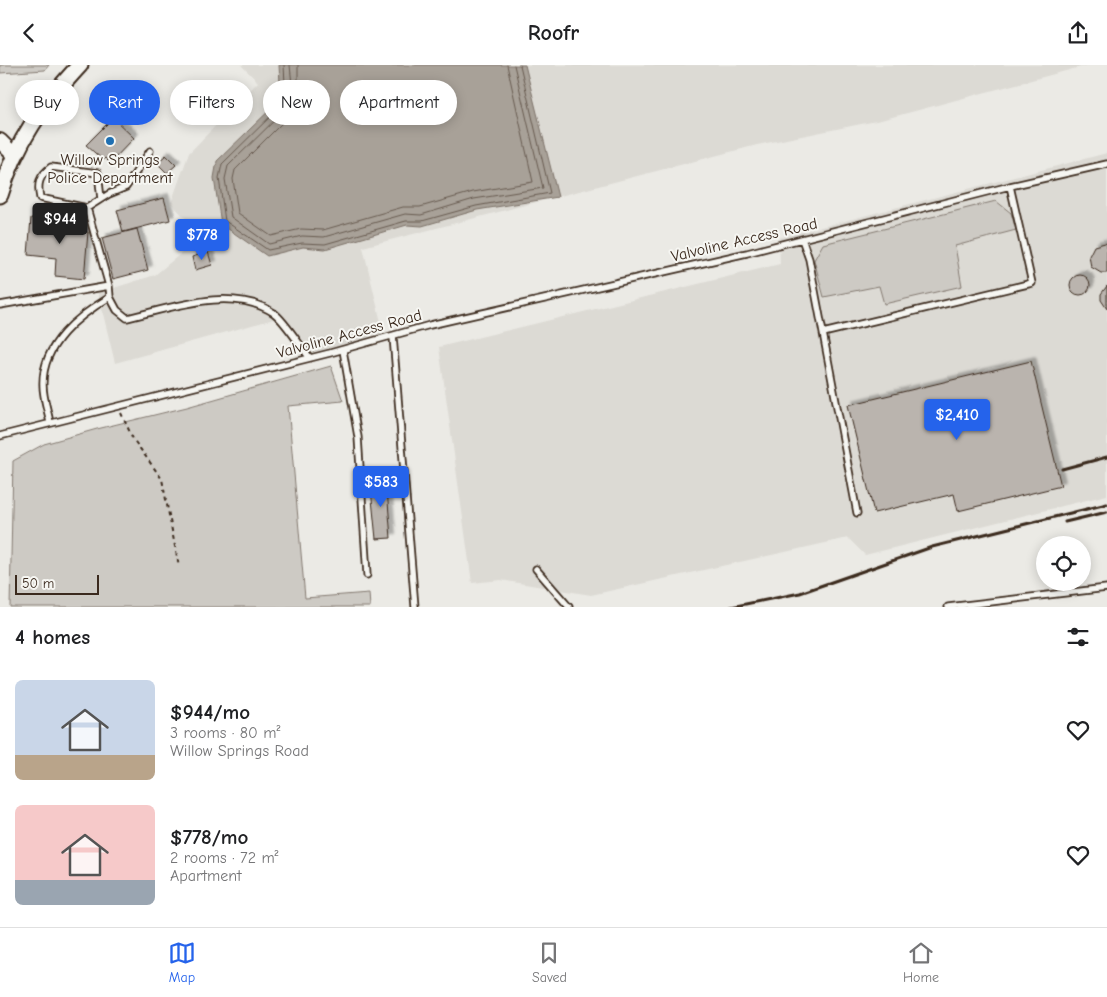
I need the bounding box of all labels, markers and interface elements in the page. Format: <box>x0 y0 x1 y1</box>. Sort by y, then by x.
icon: back <box>15 19 43 47</box>
icon: share <box>1064 19 1092 47</box>
text: Roofr <box>528 20 579 46</box>
chip: Buy <box>15 80 79 125</box>
chip: Rent <box>89 80 160 125</box>
chip: Filters <box>170 80 253 125</box>
chip: New <box>263 80 330 125</box>
chip: Apartment <box>340 80 457 125</box>
marker: Willow Springs Police Department <box>104 135 116 147</box>
place label: Willow Springs Police Department <box>47 151 173 187</box>
pin: $944 <box>30 203 90 245</box>
text: $944 <box>43 210 77 228</box>
street label: Valvoline Access Road <box>669 214 819 266</box>
pin: $778 <box>172 219 232 261</box>
text: $778 <box>186 226 218 244</box>
street label: Valvoline Access Road <box>275 306 424 362</box>
pin: $2,410 <box>916 399 998 441</box>
text: $2,410 <box>935 406 979 424</box>
pin: $583 <box>351 465 411 508</box>
text: $583 <box>364 473 398 491</box>
map controls <box>1036 536 1091 591</box>
button: locate <box>1036 536 1091 591</box>
scale bar <box>15 572 99 595</box>
text: 50 m <box>22 575 54 592</box>
icon: filters <box>1064 623 1092 651</box>
text: 4 homes <box>15 625 90 649</box>
icon: home <box>55 700 115 760</box>
text: $944/mo <box>170 700 250 724</box>
icon: heart <box>1064 716 1092 744</box>
text: 3 rooms · 80 m² <box>170 724 280 742</box>
text: Willow Springs Road <box>170 742 309 760</box>
icon: home <box>55 825 115 885</box>
text: $778/mo <box>170 825 248 849</box>
icon: heart <box>1064 841 1092 869</box>
text: 2 rooms · 72 m² <box>170 849 279 867</box>
text: Apartment <box>170 867 242 885</box>
tab: Map <box>168 939 196 986</box>
tab: Saved <box>532 939 567 986</box>
tab: Home <box>903 939 939 986</box>

